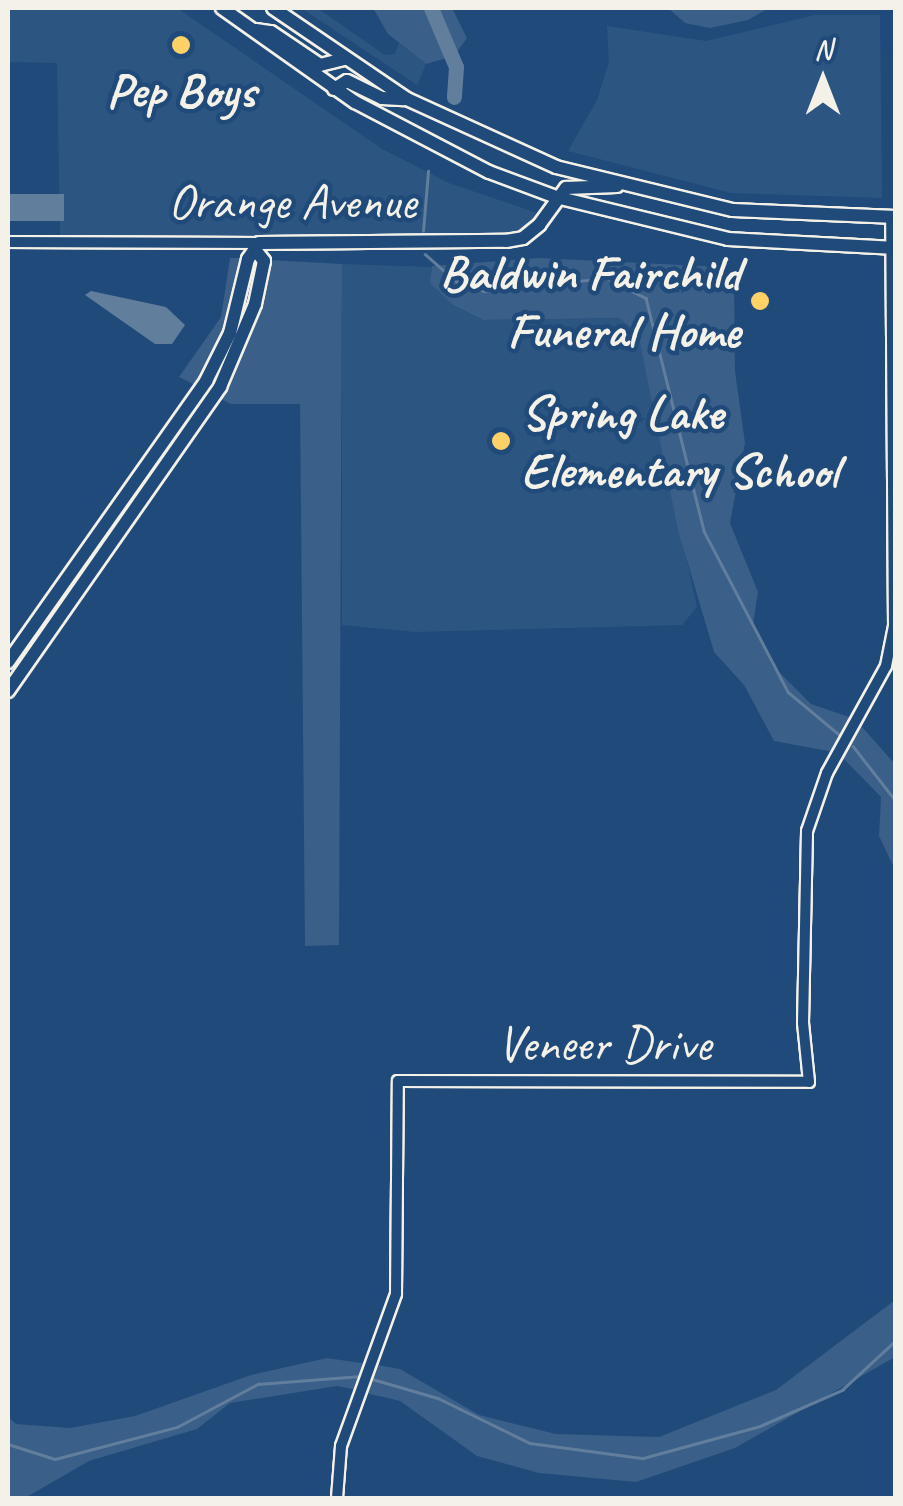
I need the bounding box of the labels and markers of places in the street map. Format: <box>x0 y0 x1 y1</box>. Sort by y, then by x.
marker: Pep Boys <box>170 34 192 56</box>
place label: Pep Boys <box>107 61 255 121</box>
place label: Baldwin Fairchild Funeral Home <box>440 242 740 360</box>
marker: Baldwin Fairchild Funeral Home <box>749 290 771 312</box>
place label: Spring Lake Elementary School <box>521 382 838 500</box>
marker: Spring Lake Elementary School <box>490 430 512 452</box>

